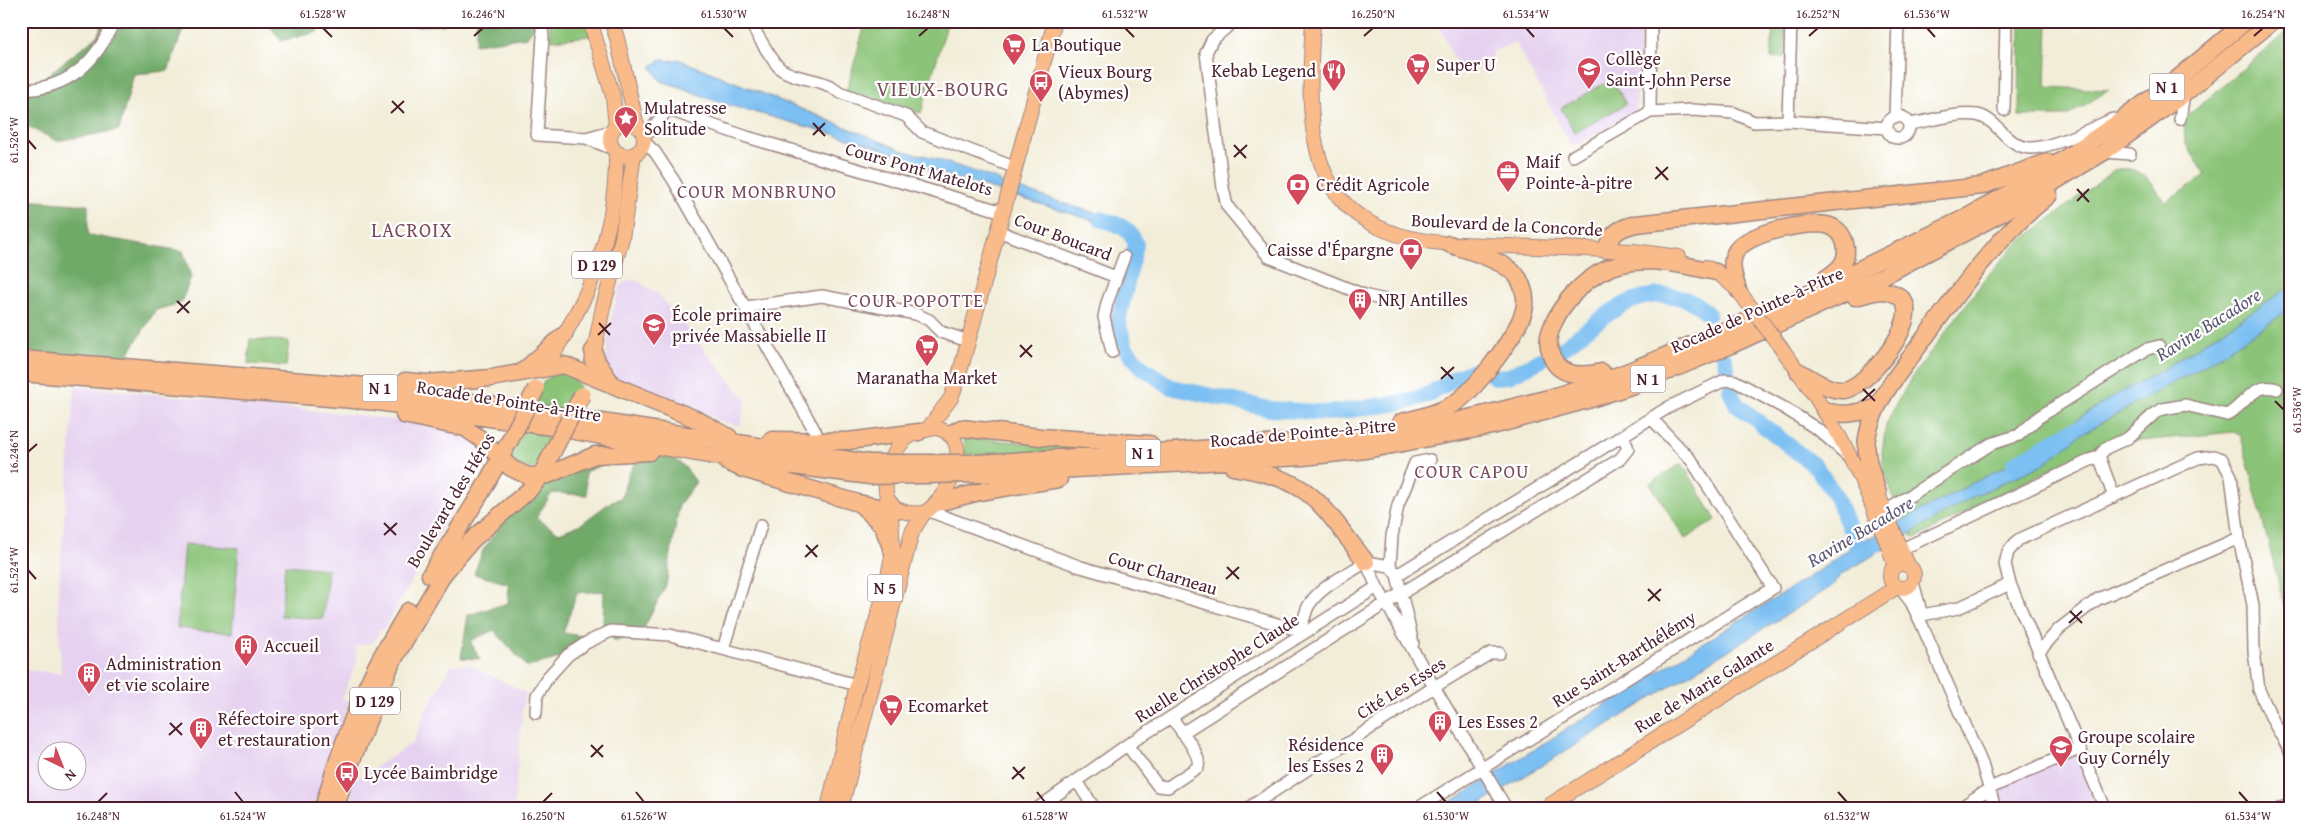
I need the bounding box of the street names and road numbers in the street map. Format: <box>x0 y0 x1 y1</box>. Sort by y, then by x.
road number: N 1 <box>2150 74 2184 100</box>
street label: Cours Pont Matelots <box>842 135 996 202</box>
street label: Cour Boucard <box>1010 206 1116 268</box>
street label: Boulevard de la Concorde <box>1411 206 1603 243</box>
road number: D 129 <box>572 252 622 278</box>
street label: Rocade de Pointe-à-Pitre <box>1666 259 1847 360</box>
road number: N 1 <box>1630 366 1666 392</box>
street label: Rocade de Pointe-à-Pitre <box>415 373 603 428</box>
road number: N 1 <box>362 374 398 402</box>
street label: Rocade de Pointe-à-Pitre <box>1209 411 1397 454</box>
street label: Boulevard des Héros <box>399 427 502 573</box>
road number: N 1 <box>1126 439 1160 466</box>
street label: Cour Charneau <box>1105 543 1221 602</box>
road number: N 5 <box>868 574 902 602</box>
street label: Rue Saint-Barthélémy <box>1546 603 1701 714</box>
street label: Ruelle Christophe Claude <box>1129 606 1304 729</box>
street label: Rue de Marie Galante <box>1629 632 1779 739</box>
street label: Cité Les Esses <box>1351 649 1451 726</box>
road number: D 129 <box>350 688 400 714</box>

